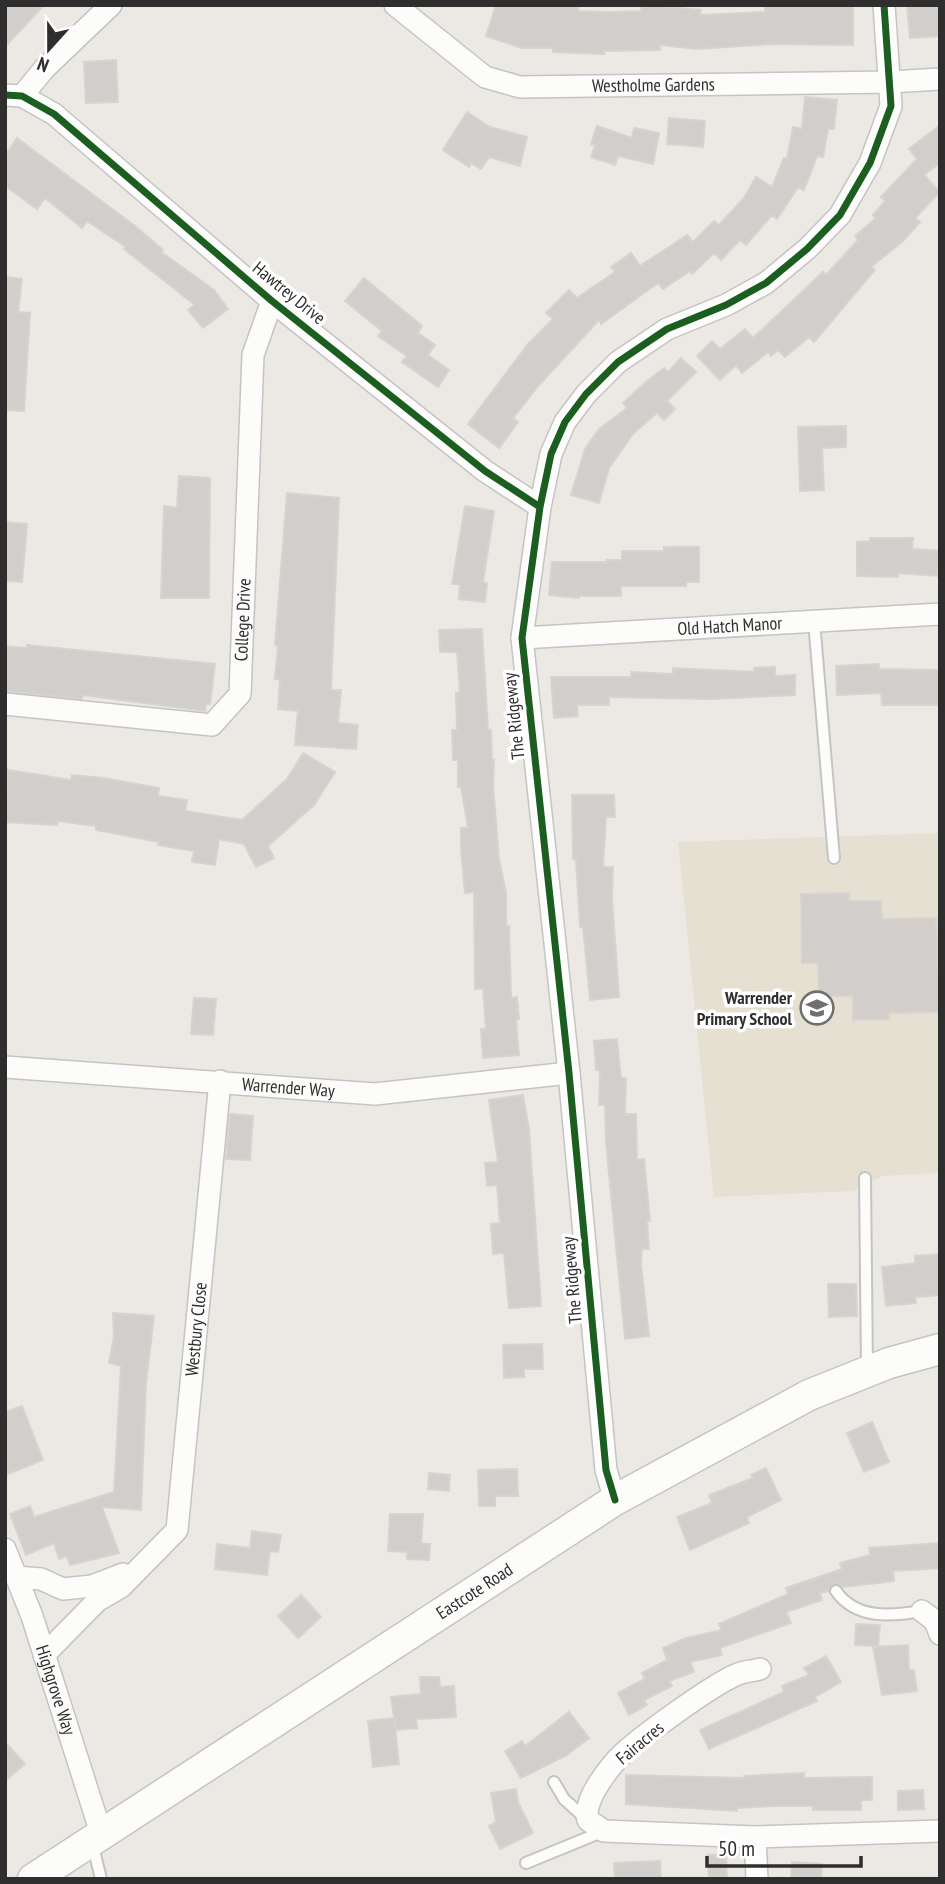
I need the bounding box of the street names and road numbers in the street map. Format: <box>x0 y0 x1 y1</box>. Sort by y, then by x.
street label: Westholme Gardens <box>592 72 715 97</box>
street label: Hawtrey Drive <box>248 256 330 329</box>
street label: College Drive <box>229 578 255 662</box>
street label: Old Hatch Manor <box>677 611 783 640</box>
street label: The Ridgeway <box>497 671 529 761</box>
street label: Warrender Way <box>241 1072 336 1102</box>
street label: The Ridgeway <box>556 1235 587 1324</box>
street label: Westbury Close <box>180 1281 212 1377</box>
street label: Eastcote Road <box>432 1558 517 1624</box>
street label: Highgrove Way <box>31 1642 81 1738</box>
street label: Fairacres <box>611 1716 668 1769</box>

